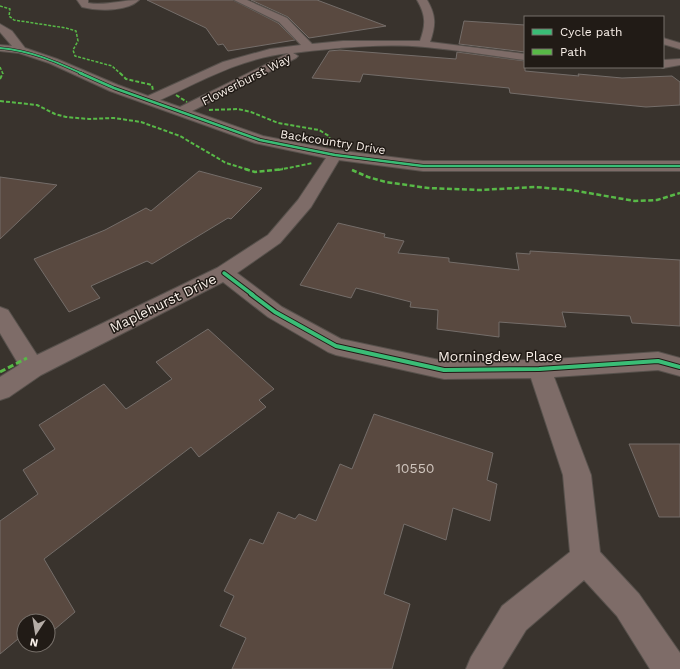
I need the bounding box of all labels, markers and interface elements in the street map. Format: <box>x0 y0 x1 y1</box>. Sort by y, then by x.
legend <box>524 16 664 68</box>
text: Cycle path <box>560 25 622 39</box>
text: Path <box>560 45 586 59</box>
street label: Flowerburst Way <box>199 51 294 109</box>
street label: Backcountry Drive <box>279 127 387 157</box>
street label: Maplehurst Drive <box>107 270 219 336</box>
street label: Morningdew Place <box>438 348 562 364</box>
house number: 10550 <box>395 460 435 476</box>
north arrow <box>16 613 56 653</box>
text: N <box>29 635 39 649</box>

